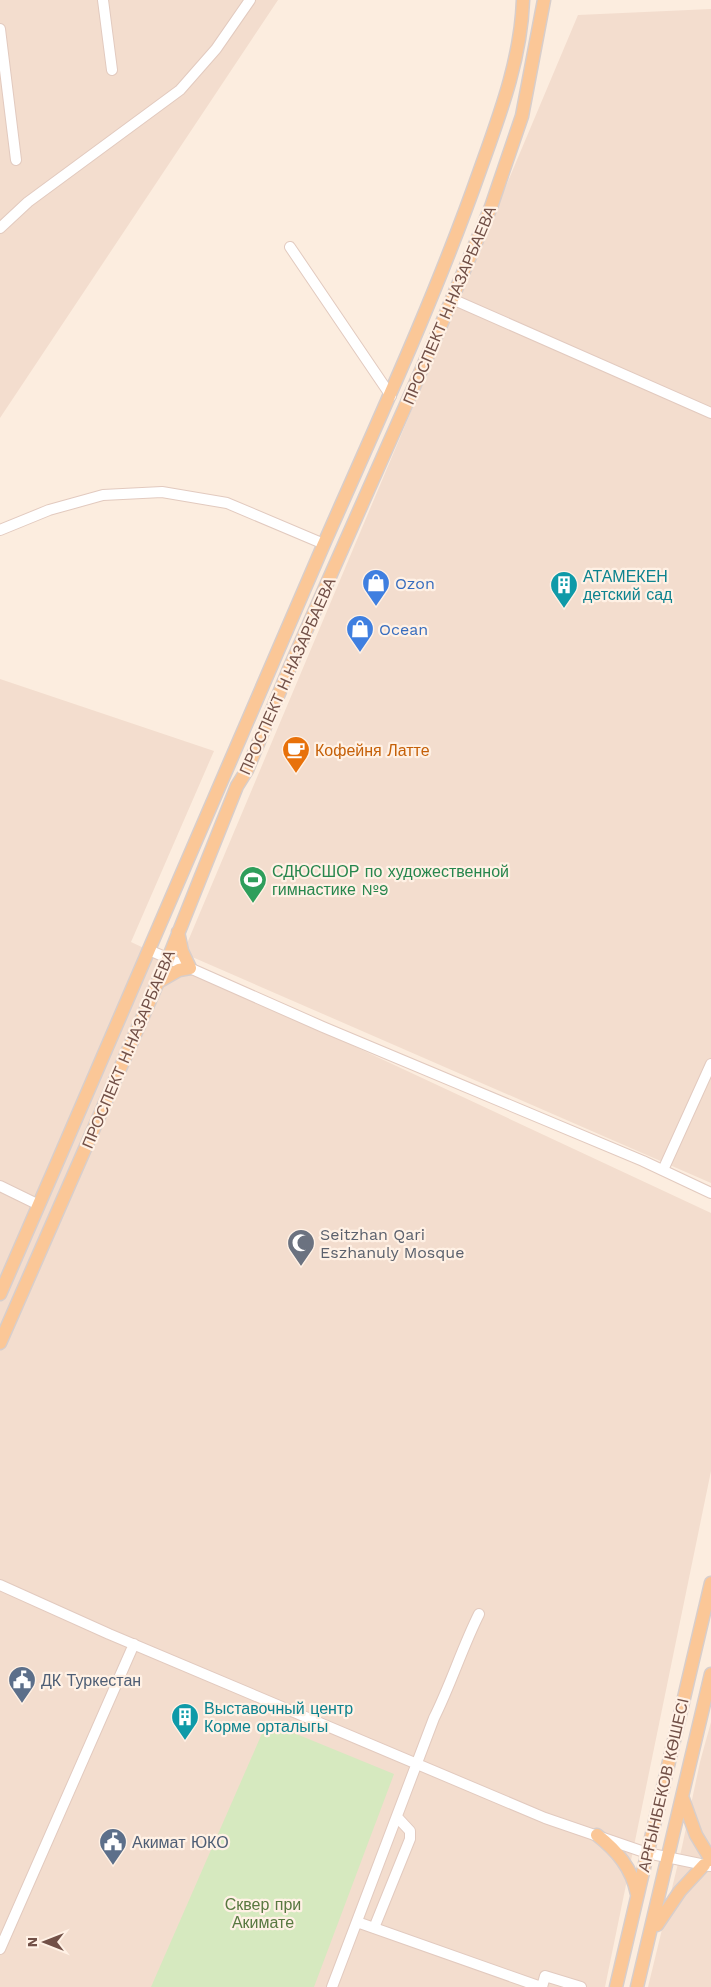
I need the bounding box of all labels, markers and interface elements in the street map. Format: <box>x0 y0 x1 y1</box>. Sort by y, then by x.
street label: ПРОСПЕКТ Н.НАЗАРБАЕВА <box>399 203 500 407</box>
place label: АТАМЕКЕН детский сад <box>583 567 673 604</box>
shop icon: Ozon <box>361 568 391 607</box>
building icon: АТАМЕКЕН детский сад <box>549 570 579 609</box>
street label: ПРОСПЕКТ Н.НАЗАРБАЕВА <box>235 574 340 778</box>
place label: Ozon <box>395 574 435 593</box>
shop icon: Ocean <box>345 614 375 653</box>
place label: Ocean <box>379 620 428 639</box>
cafe icon: Кофейня Латте <box>281 735 311 774</box>
place label: Кофейня Латте <box>315 741 430 760</box>
place label: СДЮСШОР по художественной гимнастике №9 <box>272 862 509 899</box>
sports icon: СДЮСШОР по художественной гимнастике №9 <box>238 865 268 904</box>
street label: ПРОСПЕКТ Н.НАЗАРБАЕВА <box>78 947 179 1151</box>
place label: Seitzhan Qari Eszhanuly Mosque <box>320 1225 464 1262</box>
mosque icon: Seitzhan Qari Eszhanuly Mosque <box>286 1228 316 1267</box>
public building icon: ДК Туркестан <box>7 1665 37 1704</box>
place label: ДК Туркестан <box>41 1671 141 1690</box>
street label: АРҒЫНБЕКОВ КӨШЕСІ <box>634 1696 693 1874</box>
place label: Выставочный центр Корме орталыгы <box>204 1699 353 1736</box>
building icon: Выставочный центр Корме орталыгы <box>170 1702 200 1741</box>
public building icon: Акимат ЮКО <box>98 1827 128 1866</box>
place label: Акимат ЮКО <box>132 1833 229 1852</box>
park label: Сквер при Акимате <box>225 1895 301 1932</box>
north arrow <box>20 1917 70 1967</box>
text: N <box>24 1937 40 1947</box>

